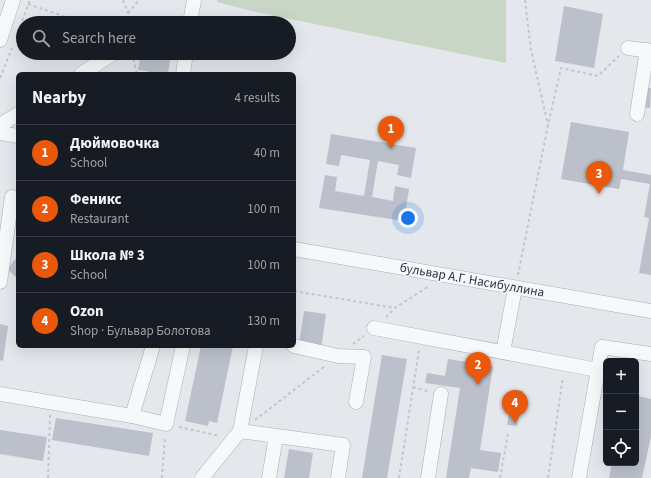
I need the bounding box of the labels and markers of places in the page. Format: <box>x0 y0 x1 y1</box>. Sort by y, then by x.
pin: 1 <box>378 116 404 149</box>
pin: 3 <box>586 161 612 194</box>
pin: 2 <box>465 352 491 385</box>
pin: 4 <box>502 390 528 423</box>

